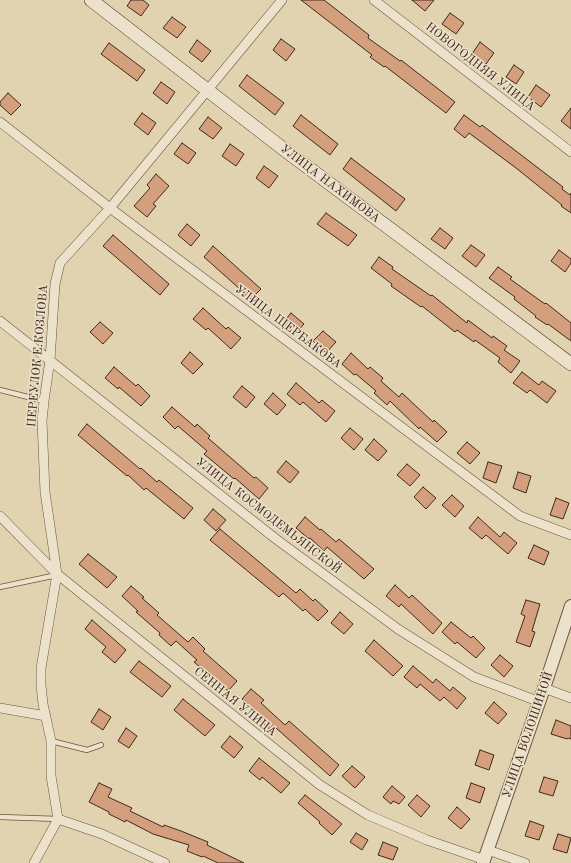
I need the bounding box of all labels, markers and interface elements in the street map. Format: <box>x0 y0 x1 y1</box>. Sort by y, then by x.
street label: НОВОГОДНЯЯ УЛИЦА <box>422 20 538 114</box>
street label: УЛИЦА НАХИМОВА <box>277 142 383 226</box>
street label: УЛИЦА ЩЕРБАКОВА <box>232 282 344 372</box>
street label: ПЕРЕУЛОК Е.КОЗЛОВА <box>25 284 51 428</box>
street label: УЛИЦА КОСМОДЕМЬЯНСКОЙ <box>192 455 344 577</box>
street label: СЕННАЯ УЛИЦА <box>191 664 279 740</box>
street label: УЛИЦА ВОЛОШИНОЙ <box>500 670 556 800</box>

